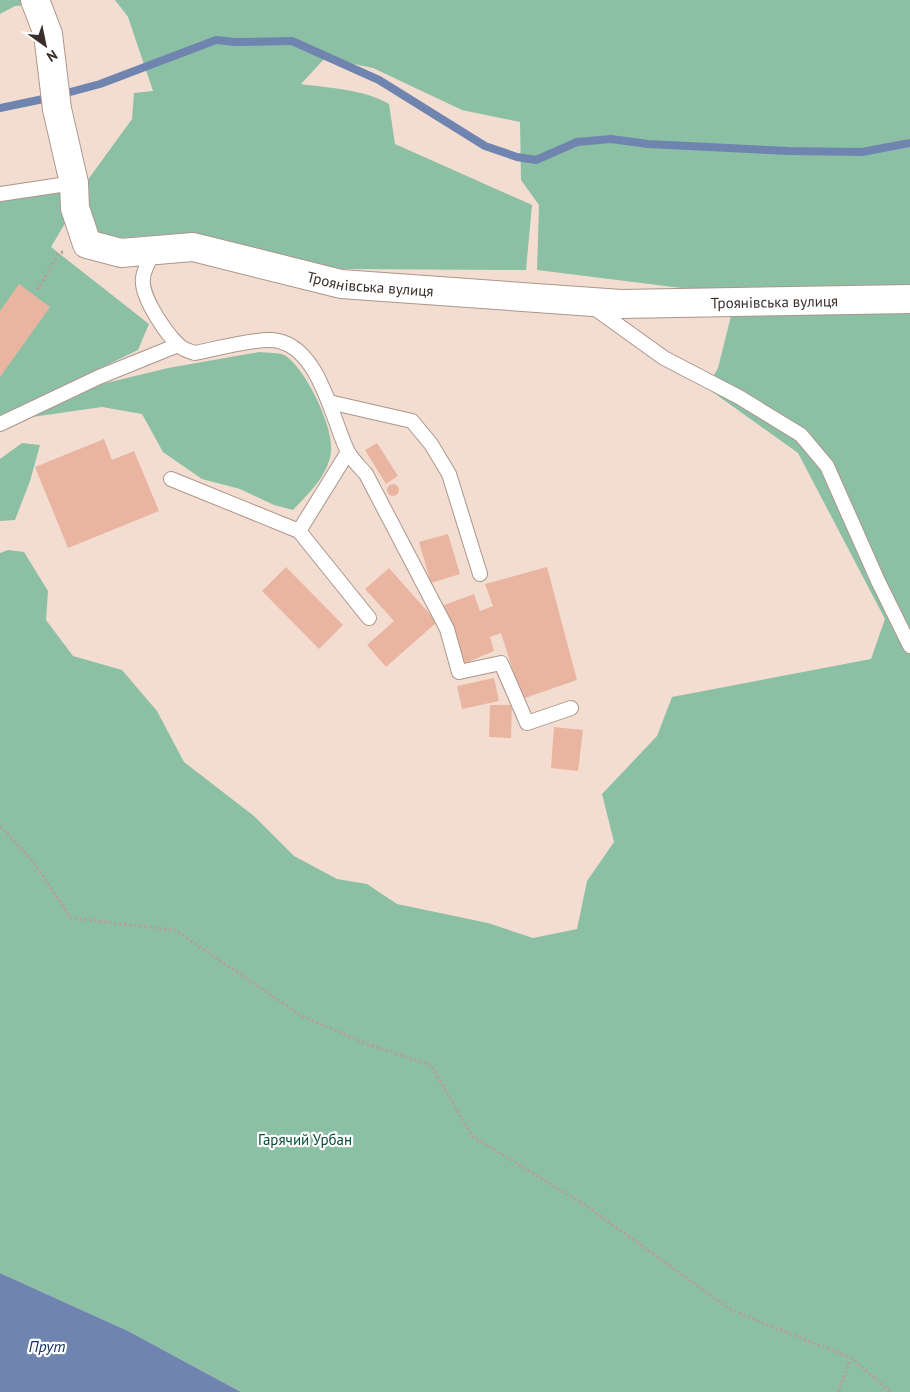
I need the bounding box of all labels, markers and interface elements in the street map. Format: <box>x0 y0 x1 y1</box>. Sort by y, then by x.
north arrow <box>20 20 70 70</box>
text: N <box>43 46 61 66</box>
street label: Троянівська вулиця <box>305 266 434 300</box>
street label: Троянівська вулиця <box>711 291 838 312</box>
park label: Гарячий Урбан <box>258 1130 352 1149</box>
water label: Прут <box>28 1336 66 1356</box>

